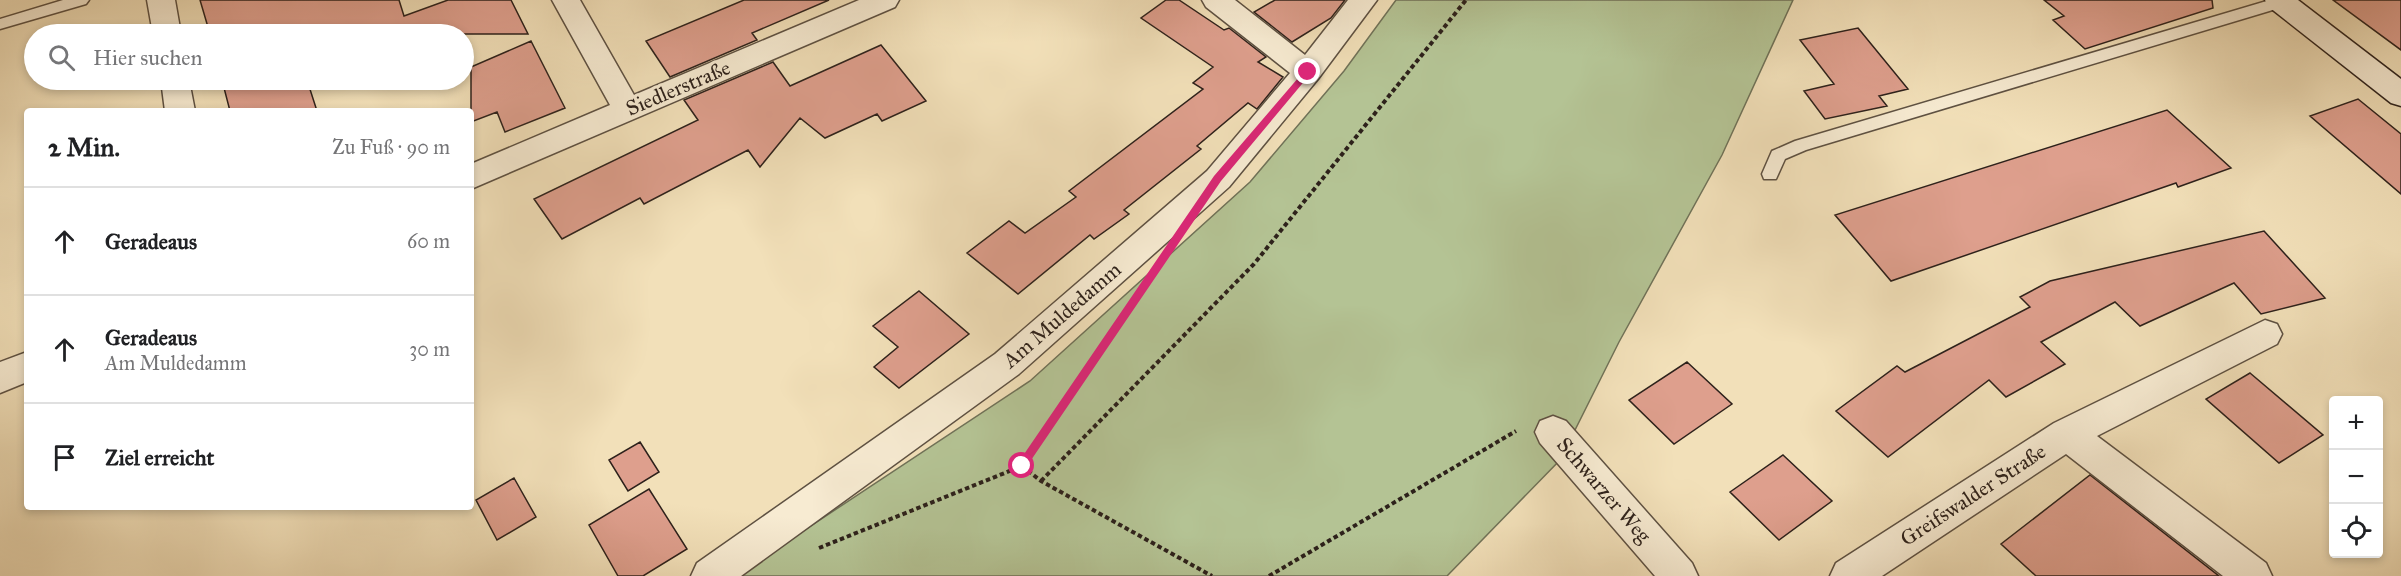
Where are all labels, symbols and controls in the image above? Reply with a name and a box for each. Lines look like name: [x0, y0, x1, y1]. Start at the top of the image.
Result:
search box: [24, 24, 474, 90]
icon: search: [45, 41, 78, 74]
text: Hier suchen: [93, 44, 202, 71]
street label: Siedlerstraße: [622, 54, 734, 122]
route end: [1294, 58, 1320, 84]
text: 2 Min.: [48, 131, 120, 163]
text: Zu Fuß · 90 m: [332, 135, 450, 159]
icon: ahead: [48, 225, 81, 258]
text: Geradeaus: [105, 228, 197, 255]
text: 60 m: [407, 229, 450, 253]
street label: Am Muldedamm: [997, 256, 1127, 374]
text: Geradeaus: [105, 324, 197, 351]
icon: ahead: [48, 333, 81, 366]
text: 30 m: [409, 337, 450, 361]
text: Am Muldedamm: [105, 351, 246, 375]
map controls: [2329, 396, 2383, 558]
button: +: [2329, 396, 2383, 450]
street label: Schwarzer Weg: [1551, 432, 1657, 548]
street label: Greifswalder Straße: [1895, 438, 2051, 552]
icon: arrive: [48, 441, 81, 474]
text: Ziel erreicht: [105, 444, 214, 471]
button: −: [2329, 450, 2383, 504]
route start: [1008, 452, 1034, 478]
button: locate: [2329, 504, 2383, 558]

